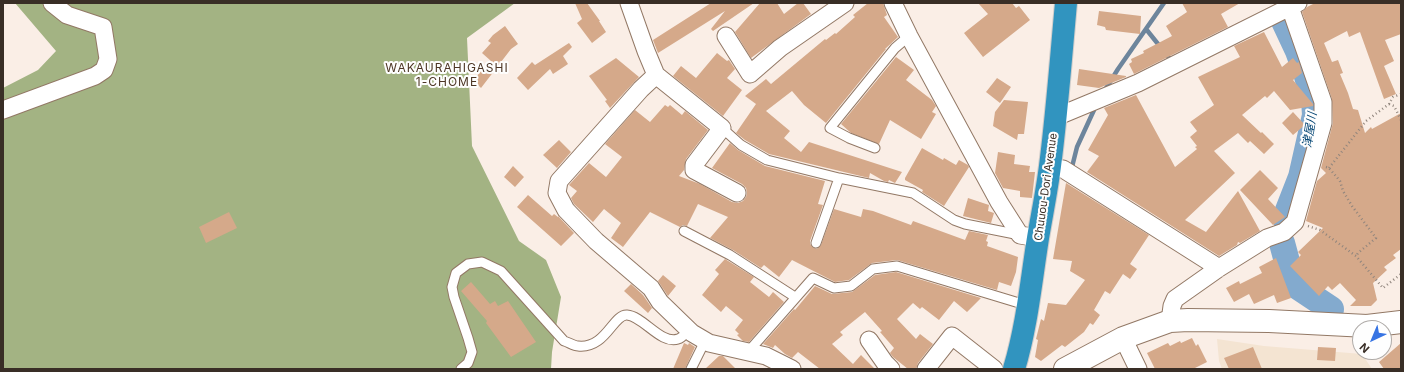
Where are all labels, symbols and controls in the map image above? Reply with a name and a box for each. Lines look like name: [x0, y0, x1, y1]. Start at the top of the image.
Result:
district label: WAKAURAHIGASHI 1-CHOME: [385, 61, 509, 89]
water label: 津屋川: [1300, 111, 1320, 149]
street label: Chuuou-Dori Avenue: [1032, 132, 1060, 242]
north arrow: [1352, 320, 1392, 360]
text: N: [1356, 340, 1372, 356]

